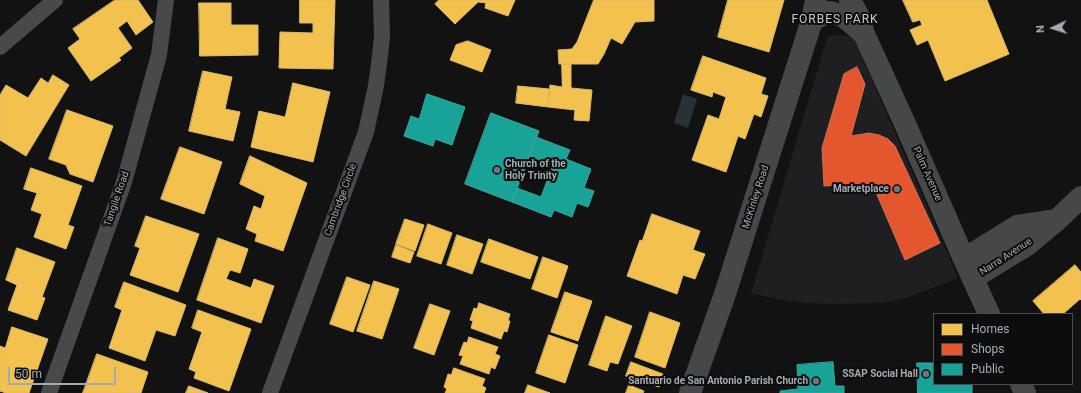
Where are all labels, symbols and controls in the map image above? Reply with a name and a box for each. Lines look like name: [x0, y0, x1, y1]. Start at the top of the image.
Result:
north arrow: [1033, 8, 1073, 48]
district label: FORBES PARK: [791, 13, 879, 27]
text: N: [1034, 25, 1047, 33]
street label: Palm Avenue: [910, 145, 944, 203]
place label: Church of the Holy Trinity: [505, 158, 566, 182]
street label: Cambridge Circle: [322, 162, 360, 238]
street label: McKinley Road: [740, 164, 772, 230]
marker: Church of the Holy Trinity: [492, 165, 502, 175]
street label: Tangile Road: [102, 170, 132, 228]
place label: Marketplace: [833, 183, 889, 195]
marker: Marketplace: [892, 184, 902, 194]
street label: Narra Avenue: [978, 236, 1034, 278]
legend: [933, 313, 1073, 385]
text: Homes: [971, 322, 1009, 336]
text: Shops: [971, 342, 1005, 356]
scale bar: [10, 359, 118, 385]
text: Public: [971, 362, 1004, 376]
text: 50 m: [15, 367, 42, 381]
place label: SSAP Social Hall: [842, 368, 918, 380]
marker: SSAP Social Hall: [921, 369, 931, 379]
place label: Santuario de San Antonio Parish Church: [628, 375, 808, 387]
marker: Santuario de San Antonio Parish Church: [811, 376, 821, 386]

